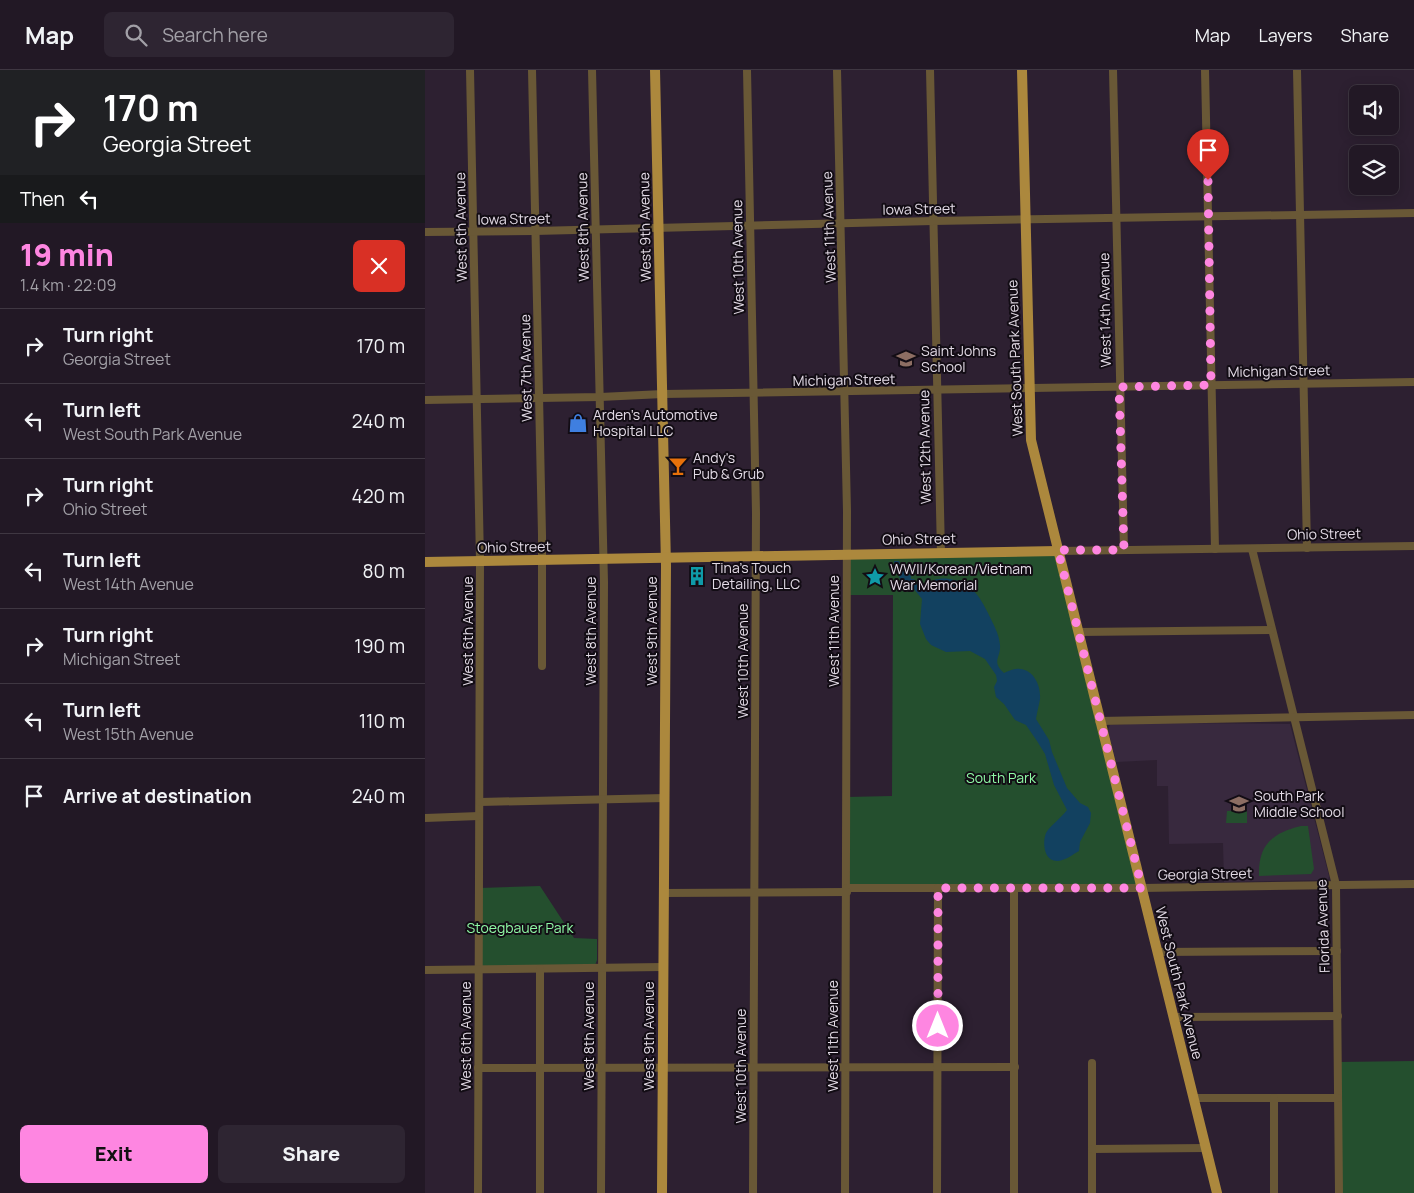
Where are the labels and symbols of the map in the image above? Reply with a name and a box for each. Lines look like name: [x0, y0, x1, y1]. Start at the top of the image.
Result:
pin: [1187, 129, 1229, 180]
street label: West 11th Avenue: [817, 171, 840, 283]
street label: West 6th Avenue: [450, 172, 471, 282]
street label: West 8th Avenue: [572, 172, 593, 282]
street label: West 9th Avenue: [634, 172, 655, 282]
street label: Iowa Street: [882, 198, 956, 219]
street label: West 10th Avenue: [727, 199, 748, 315]
street label: Iowa Street: [477, 208, 551, 229]
street label: West 14th Avenue: [1094, 253, 1115, 367]
street label: West South Park Avenue: [1002, 279, 1027, 437]
street label: West 7th Avenue: [515, 314, 536, 422]
place label: Saint Johns School: [921, 341, 996, 376]
school or university icon: Saint Johns School: [895, 348, 917, 370]
street label: Michigan Street: [1227, 360, 1331, 381]
street label: Michigan Street: [792, 369, 896, 390]
street label: West 12th Avenue: [914, 390, 935, 504]
place label: Arden's Automotive Hospital LLC: [593, 405, 718, 440]
shop icon: Arden's Automotive Hospital LLC: [567, 412, 589, 434]
place label: Andy's Pub & Grub: [693, 448, 764, 483]
bar icon: Andy's Pub & Grub: [667, 455, 689, 477]
street label: Ohio Street: [1287, 523, 1361, 544]
street label: Ohio Street: [882, 528, 956, 549]
street label: Ohio Street: [477, 536, 551, 557]
place label: Tina's Touch Detailing, LLC: [712, 558, 800, 593]
place label: WWII/Korean/Vietnam War Memorial: [890, 559, 1032, 594]
building icon: Tina's Touch Detailing, LLC: [686, 565, 708, 587]
place icon: WWII/Korean/Vietnam War Memorial: [864, 566, 886, 588]
street label: West 11th Avenue: [824, 575, 843, 687]
street label: West 6th Avenue: [458, 576, 477, 686]
street label: West 9th Avenue: [642, 576, 661, 686]
street label: West 8th Avenue: [581, 577, 600, 685]
street label: West 10th Avenue: [733, 604, 752, 718]
park label: South Park: [966, 768, 1037, 787]
place label: South Park Middle School: [1254, 786, 1344, 821]
school or university icon: South Park Middle School: [1228, 793, 1250, 815]
street label: Georgia Street: [1158, 863, 1253, 884]
street label: Florida Avenue: [1311, 879, 1334, 973]
street label: West South Park Avenue: [1151, 905, 1208, 1061]
park label: Stoegbauer Park: [466, 918, 575, 937]
street label: West 11th Avenue: [823, 980, 842, 1092]
street label: West 6th Avenue: [456, 981, 475, 1091]
street label: West 9th Avenue: [639, 981, 658, 1091]
street label: West 8th Avenue: [579, 982, 598, 1090]
position arrow: [911, 999, 963, 1051]
street label: West 10th Avenue: [731, 1009, 750, 1123]

